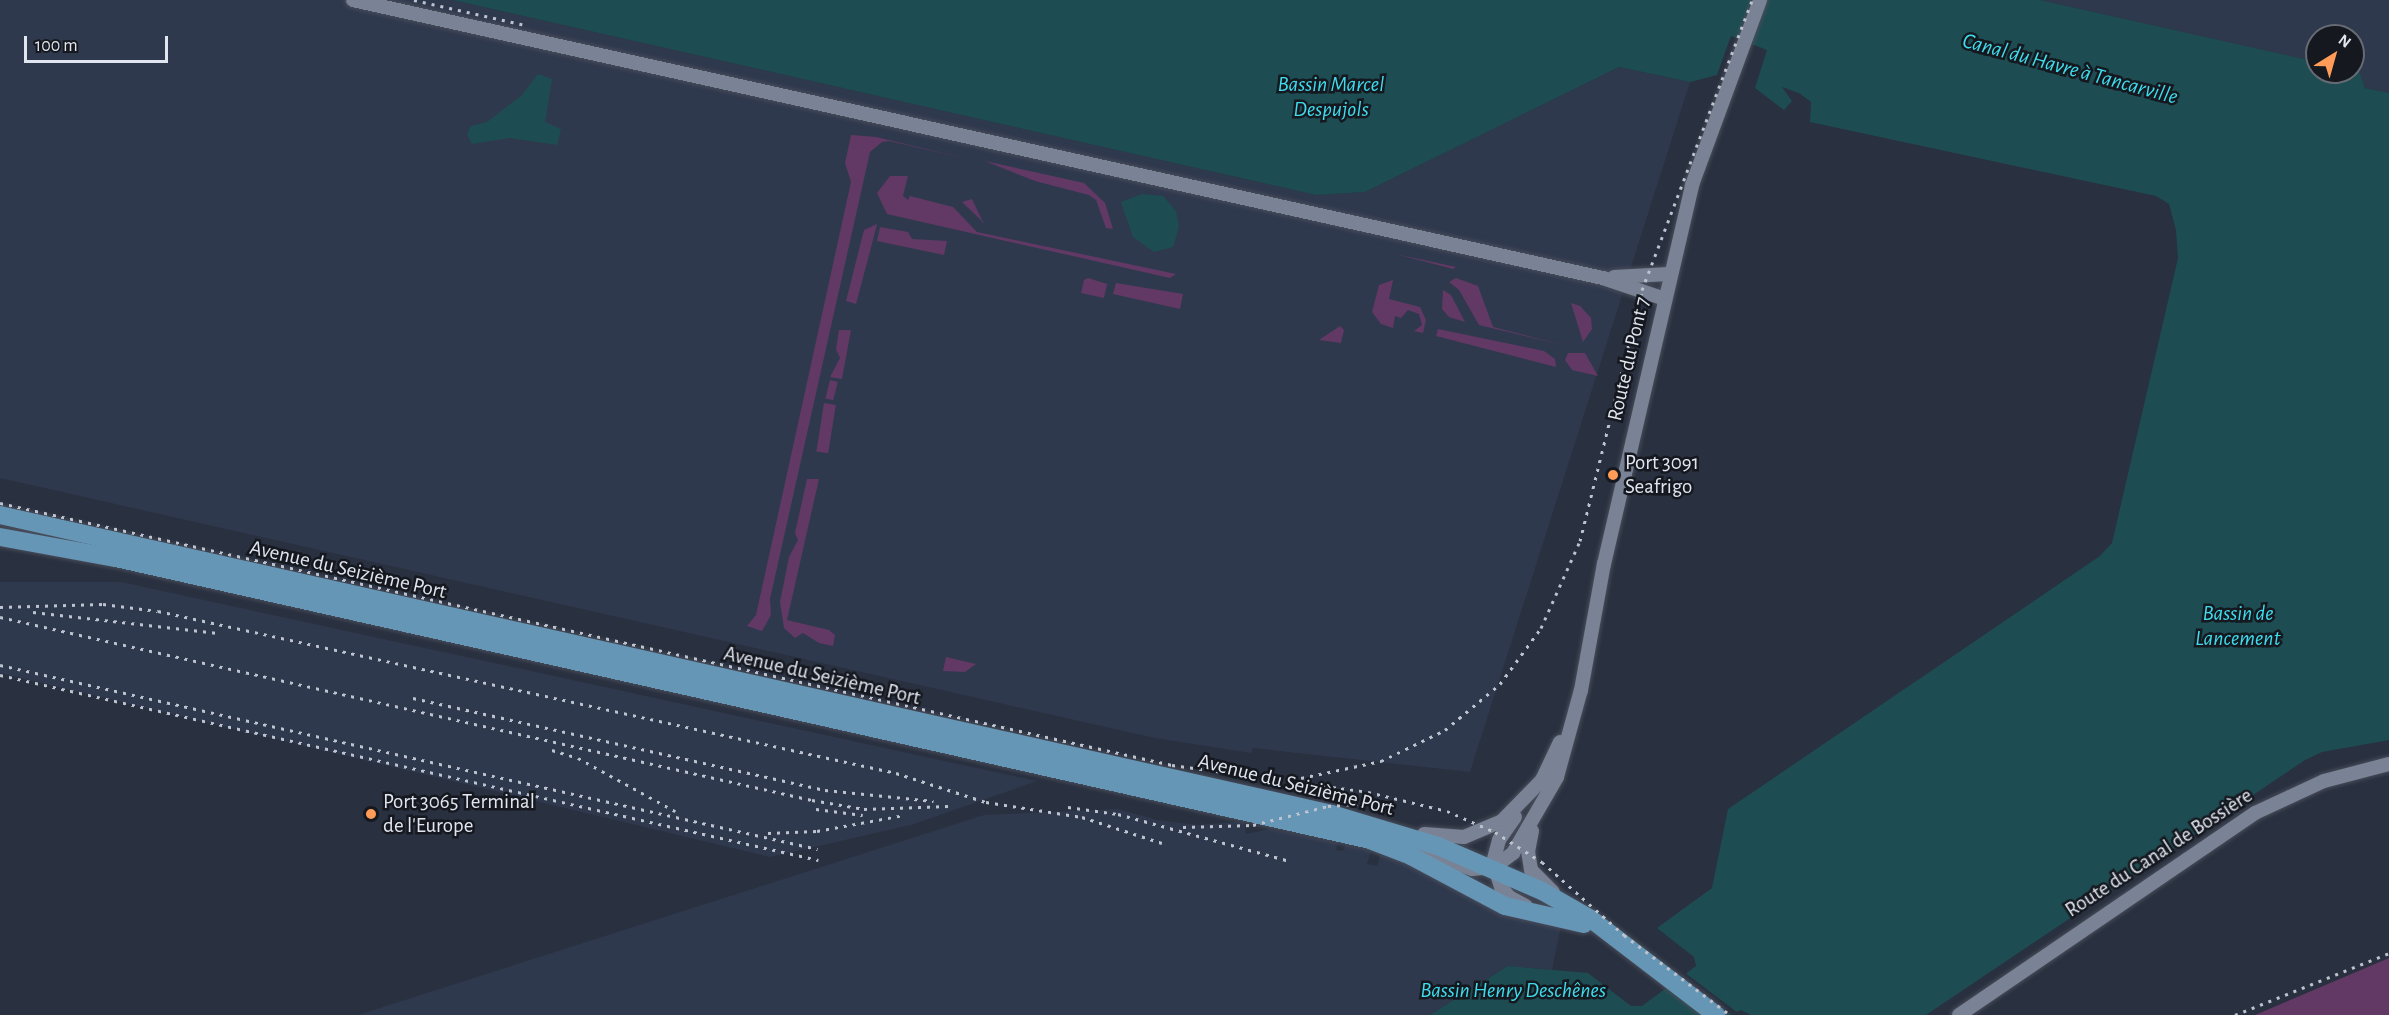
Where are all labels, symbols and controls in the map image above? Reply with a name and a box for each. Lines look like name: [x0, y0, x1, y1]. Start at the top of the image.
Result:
scale bar: [27, 24, 171, 62]
north arrow: [2305, 24, 2365, 84]
water label: Canal du Havre à Tancarville: [1959, 28, 2181, 110]
text: N: [2335, 31, 2354, 51]
text: 100 m: [35, 37, 78, 55]
water label: Bassin Marcel Despujols: [1278, 71, 1384, 122]
street label: Route du Pont 7: [1603, 295, 1655, 423]
place label: Port 3091 Seafrigo: [1625, 450, 1699, 500]
marker: Port 3091 Seafrigo: [1606, 468, 1620, 482]
street label: Avenue du Seizième Port: [247, 535, 449, 605]
water label: Bassin de Lancement: [2195, 600, 2281, 652]
street label: Avenue du Seizième Port: [721, 641, 923, 711]
street label: Avenue du Seizième Port: [1195, 748, 1397, 822]
street label: Route du Canal de Bossière: [2061, 783, 2257, 923]
place label: Port 3065 Terminal de l'Europe: [383, 789, 535, 839]
marker: Port 3065 Terminal de l'Europe: [364, 807, 378, 821]
water label: Bassin Henry Deschênes: [1420, 978, 1606, 1004]

